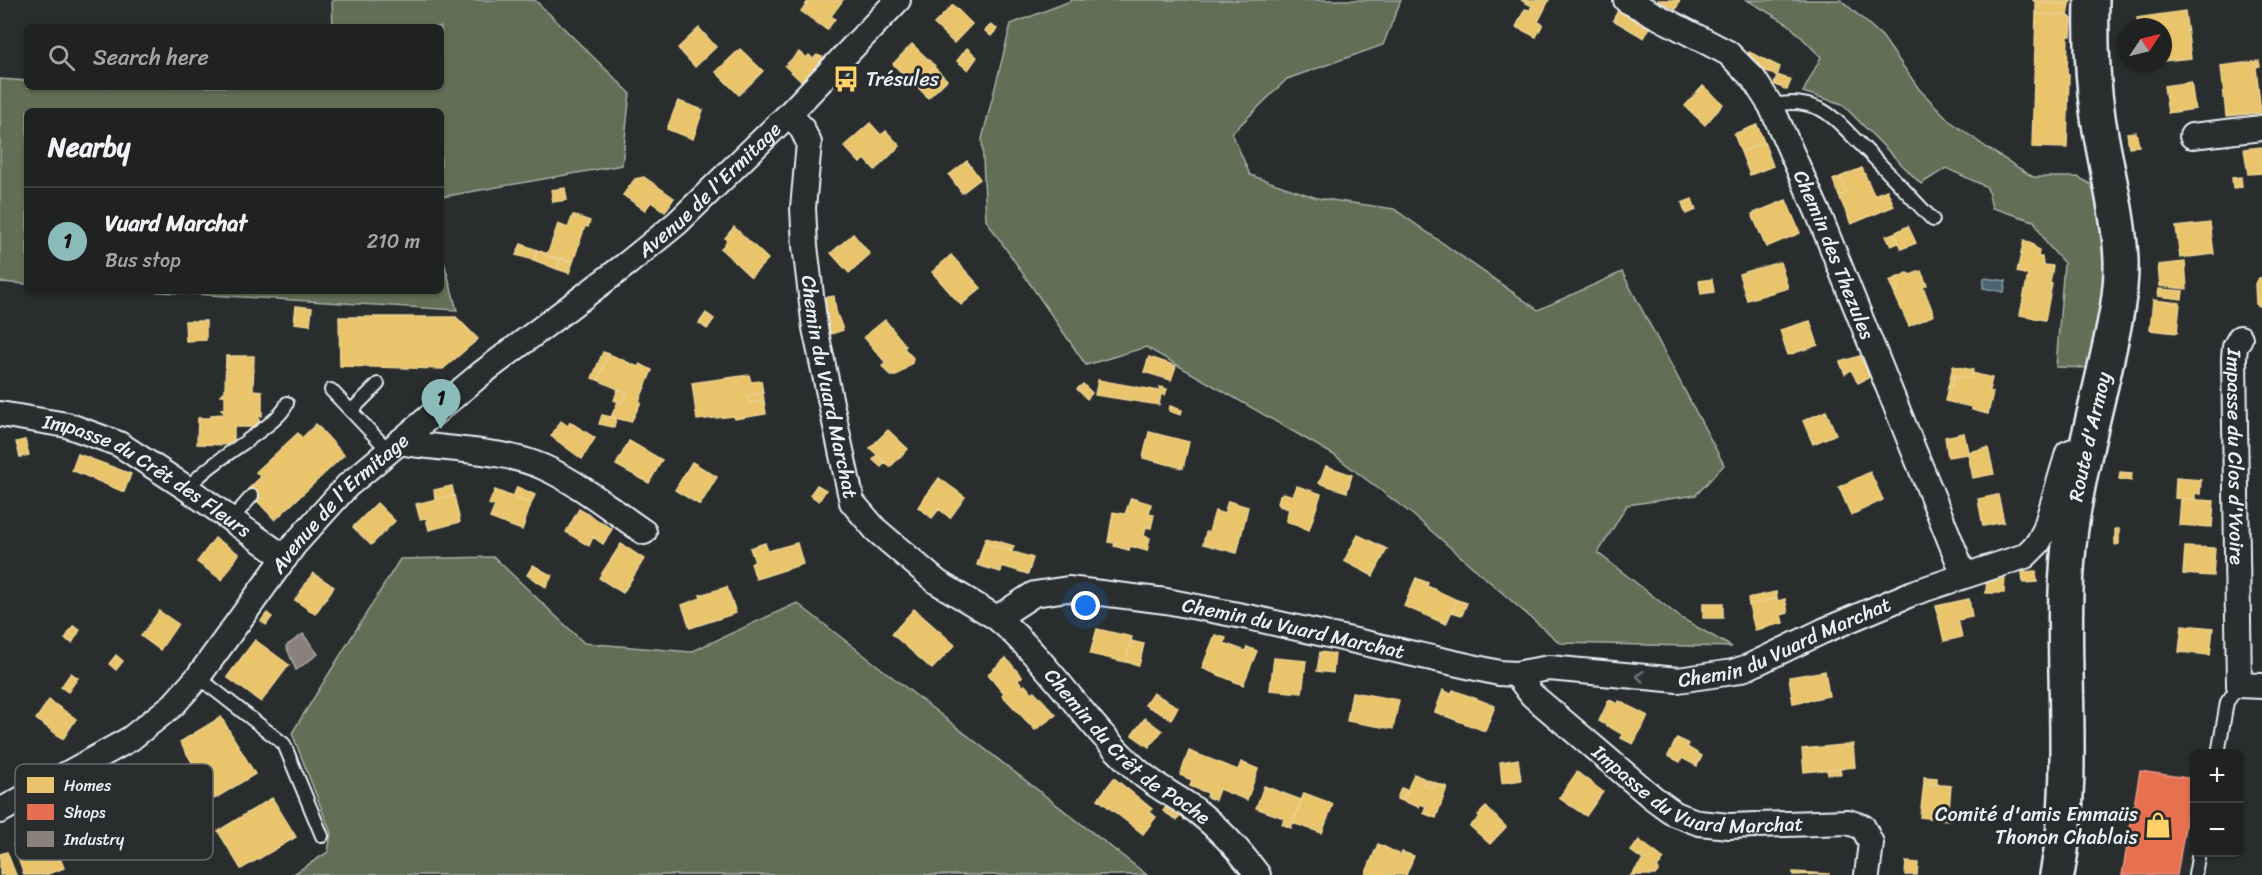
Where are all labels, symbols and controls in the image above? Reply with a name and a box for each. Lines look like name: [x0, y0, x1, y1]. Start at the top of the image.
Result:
north arrow: [2118, 18, 2172, 72]
search box: [24, 24, 444, 90]
text: Search here: [93, 38, 209, 77]
icon: search: [45, 41, 78, 74]
place label: Trésules: [866, 62, 940, 97]
bus stop icon: Trésules: [831, 64, 861, 94]
street label: Avenue de l'Ermitage: [629, 113, 790, 267]
text: Nearby: [48, 124, 130, 170]
street label: Chemin des Thezules: [1783, 164, 1885, 345]
text: Vuard Marchat: [105, 204, 247, 243]
text: 1: [63, 224, 72, 259]
text: 210 m: [367, 224, 420, 259]
text: Bus stop: [105, 243, 181, 278]
street label: Chemin du Vuard Marchat: [791, 273, 868, 502]
street label: Impasse du Clos d'Yvoire: [2216, 346, 2254, 565]
street label: Route d'Armoy: [2058, 368, 2122, 504]
pin: 1: [422, 380, 460, 429]
street label: Impasse du Crêt des Fleurs: [39, 404, 259, 547]
street label: Avenue de l'Ermitage: [261, 424, 417, 582]
street label: Chemin du Vuard Marchat: [1676, 587, 1897, 698]
street label: Chemin du Vuard Marchat: [1179, 588, 1408, 670]
your location: [1071, 591, 1100, 620]
street label: Chemin du Crêt de Poche: [1035, 660, 1219, 834]
one-way arrow: [1635, 671, 1644, 683]
street label: Impasse du Vuard Marchat: [1583, 735, 1804, 844]
map controls: [2190, 749, 2244, 857]
button: +: [2190, 749, 2244, 803]
legend: [15, 764, 213, 860]
text: Homes: [64, 771, 112, 800]
place label: Comité d'amis Emmaüs Thonon Chablais: [1935, 797, 2139, 855]
text: Shops: [64, 798, 106, 827]
button: −: [2190, 803, 2244, 857]
shop icon: Comité d'amis Emmaüs Thonon Chablais: [2143, 810, 2173, 840]
text: Industry: [63, 825, 125, 854]

